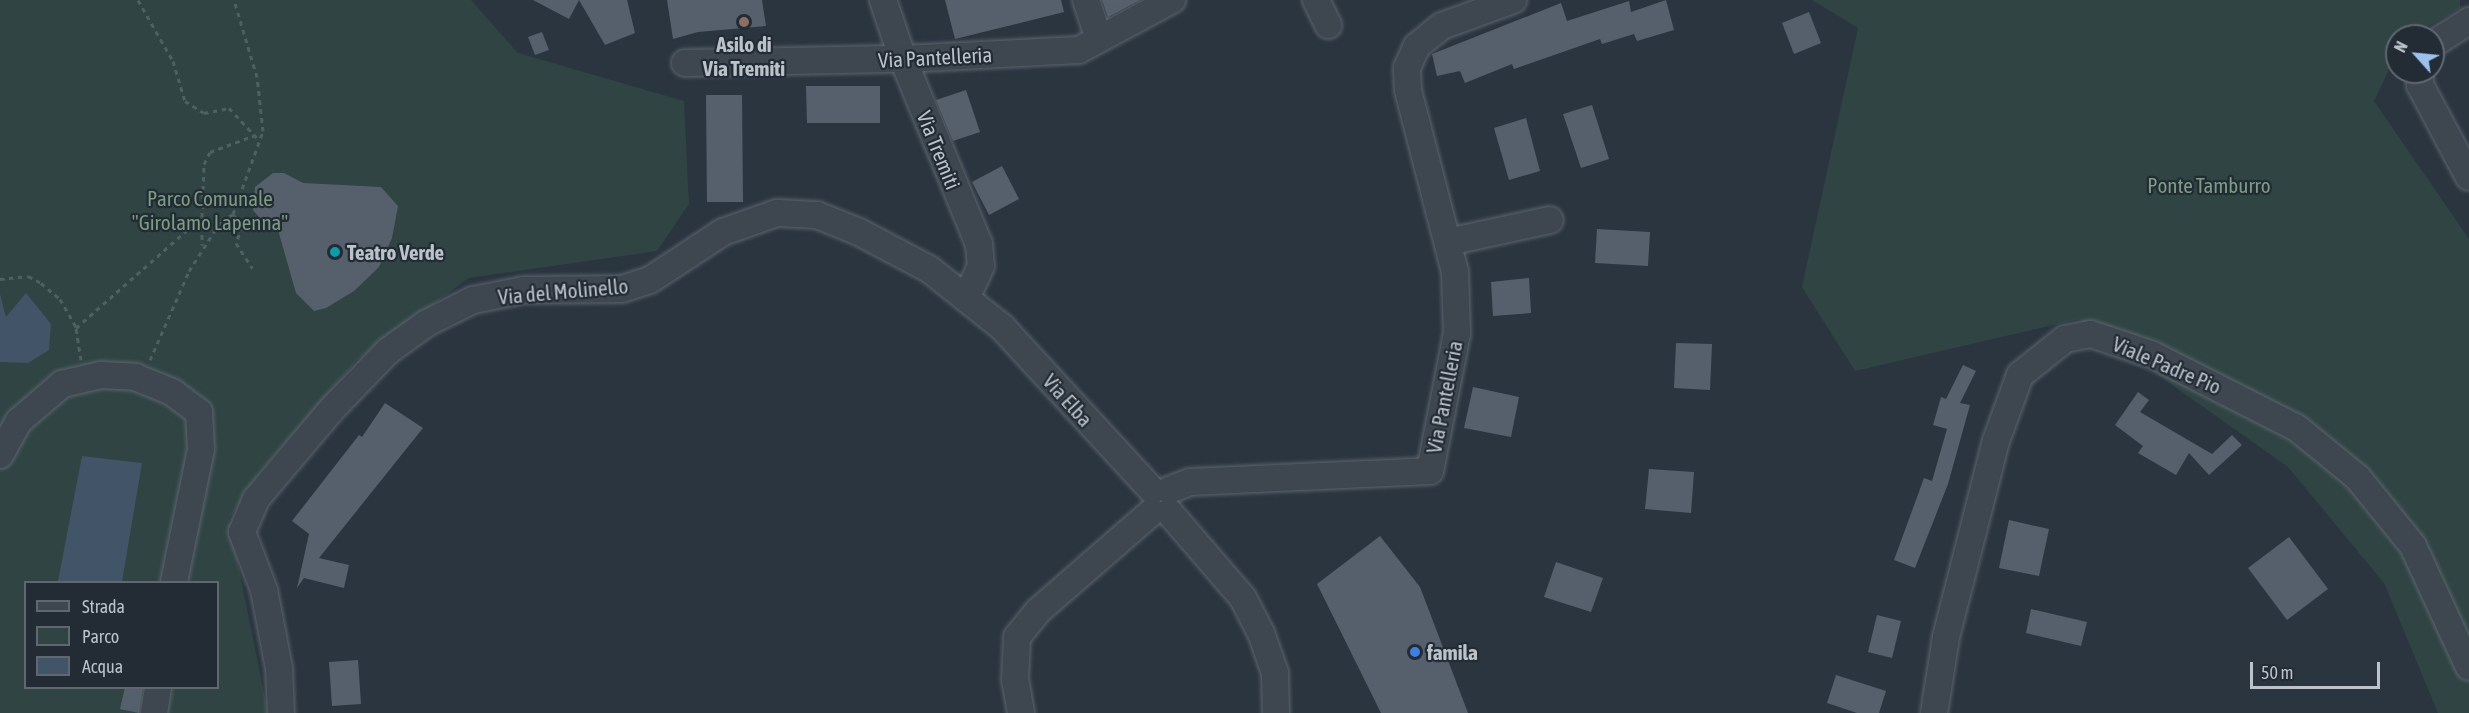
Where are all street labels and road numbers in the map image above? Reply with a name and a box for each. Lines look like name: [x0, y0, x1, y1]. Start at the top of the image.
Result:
street label: Via Pantelleria: [877, 41, 993, 73]
street label: Via Tremiti: [912, 107, 966, 193]
street label: Via del Molinello: [497, 273, 629, 309]
street label: Viale Padre Pio: [2109, 331, 2225, 399]
street label: Via Pantelleria: [1421, 339, 1467, 455]
street label: Via Elba: [1038, 369, 1098, 431]

